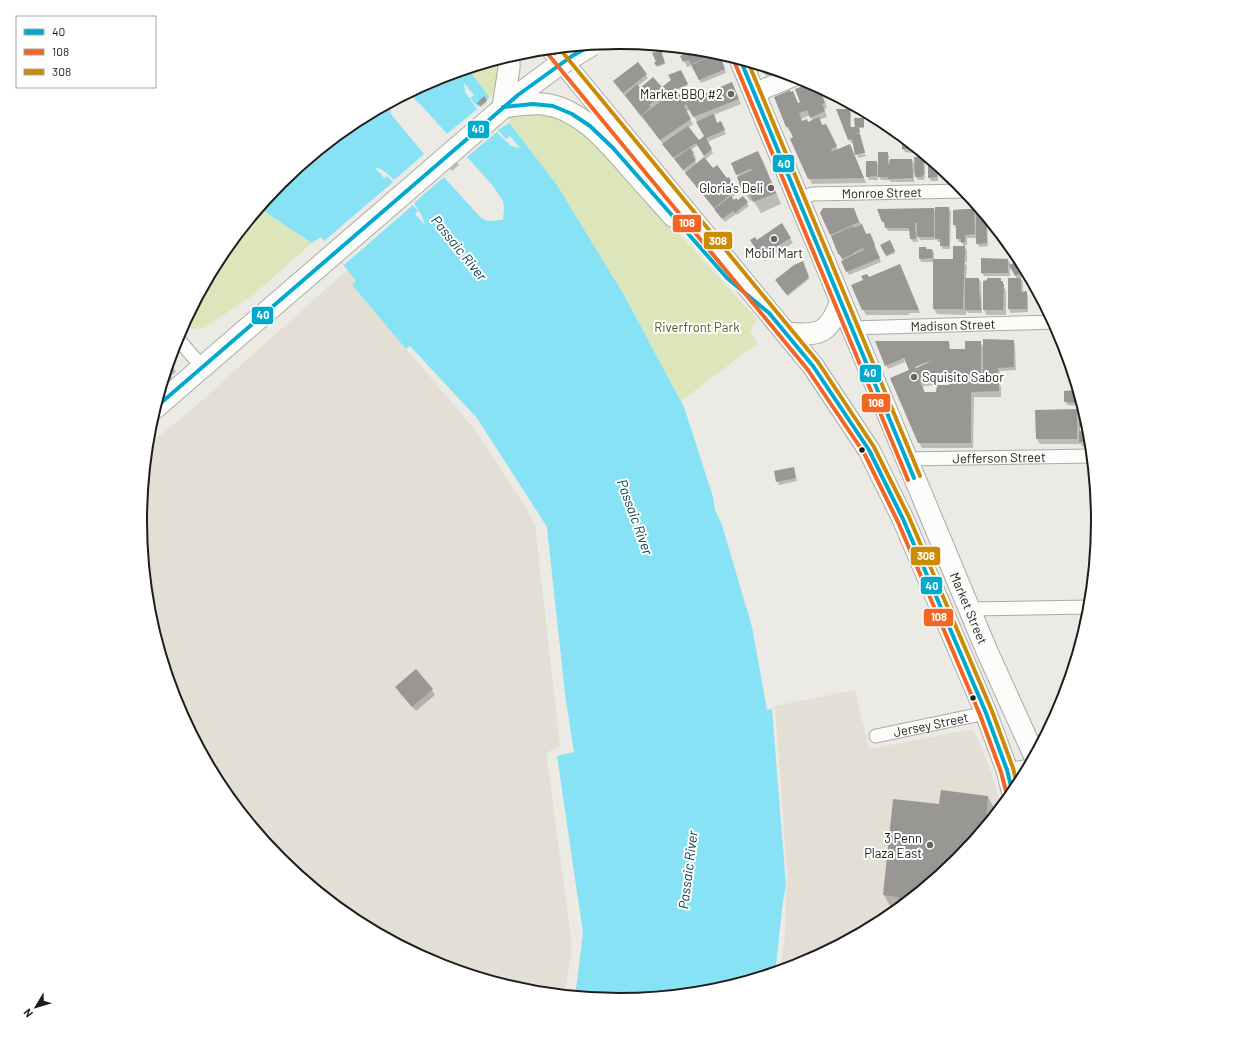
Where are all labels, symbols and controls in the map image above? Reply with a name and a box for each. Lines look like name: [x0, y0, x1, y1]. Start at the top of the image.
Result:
legend: [16, 16, 156, 88]
text: 40: [52, 24, 65, 38]
text: 108: [52, 44, 69, 58]
text: 308: [52, 64, 71, 78]
place label: Market BBQ #2: [640, 86, 723, 102]
marker: Market BBQ #2: [726, 89, 736, 99]
line badge: 40: [467, 120, 490, 139]
text: 40: [472, 122, 484, 135]
line badge: 40: [772, 154, 795, 173]
text: 40: [778, 157, 790, 170]
place label: Gloria's Deli: [699, 180, 763, 196]
marker: Gloria's Deli: [766, 183, 776, 193]
street label: Monroe Street: [841, 184, 922, 201]
water label: Passaic River: [428, 212, 492, 285]
line badge: 108: [672, 214, 702, 233]
text: 108: [679, 216, 695, 229]
line badge: 308: [703, 231, 733, 250]
text: 308: [709, 234, 727, 247]
marker: Mobil Mart: [769, 234, 779, 244]
place label: Mobil Mart: [745, 245, 803, 261]
line badge: 40: [251, 306, 274, 325]
text: 40: [257, 308, 269, 321]
street label: Madison Street: [910, 316, 996, 334]
park label: Riverfront Park: [654, 319, 740, 335]
line badge: 40: [859, 364, 882, 383]
text: 40: [864, 366, 876, 379]
place label: Squisito Sabor: [922, 369, 1004, 385]
marker: Squisito Sabor: [909, 372, 919, 382]
line badge: 108: [861, 393, 891, 413]
text: 108: [868, 396, 884, 409]
unlabelled marker: [857, 445, 867, 455]
street label: Jefferson Street: [952, 449, 1046, 466]
water label: Passaic River: [614, 477, 657, 558]
line badge: 308: [910, 546, 941, 566]
text: 308: [917, 549, 935, 562]
street label: Market Street: [947, 570, 991, 647]
line badge: 40: [920, 576, 943, 595]
text: 40: [926, 579, 938, 592]
line badge: 108: [923, 608, 954, 627]
text: 108: [931, 610, 947, 623]
unlabelled marker: [968, 693, 978, 703]
street label: Jersey Street: [892, 709, 970, 740]
water label: Passaic River: [674, 829, 701, 910]
place label: 3 Penn Plaza East: [864, 830, 922, 861]
marker: 3 Penn Plaza East: [925, 840, 935, 850]
north arrow: [16, 987, 56, 1027]
text: N: [20, 1007, 35, 1020]

